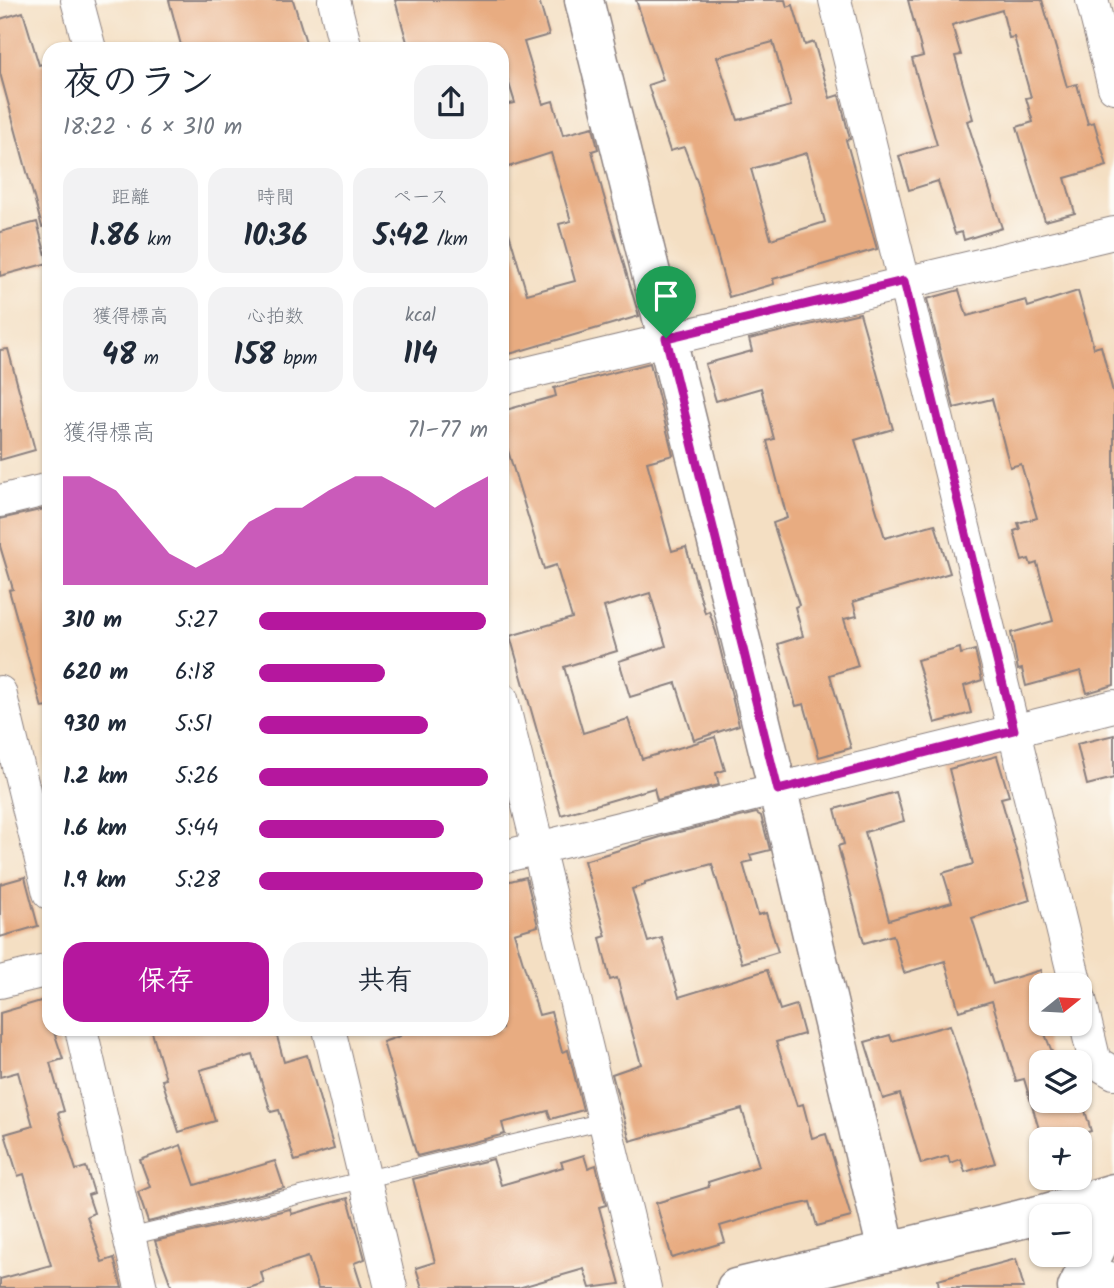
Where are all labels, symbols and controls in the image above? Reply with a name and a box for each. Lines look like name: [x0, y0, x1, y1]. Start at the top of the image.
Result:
text: 夜のラン: [63, 54, 215, 114]
button: share: [414, 65, 488, 139]
text: 18:22 · 6 × 310 m: [63, 110, 242, 146]
text: 距離: [111, 183, 150, 213]
text: 時間: [256, 183, 295, 213]
text: ペース: [393, 183, 448, 213]
text: 1.86: [90, 213, 140, 261]
text: 10:36: [243, 213, 308, 261]
text: 5:42: [373, 213, 430, 261]
text: km: [140, 225, 171, 255]
text: /km: [430, 225, 468, 255]
pin: [636, 266, 696, 338]
icon: arrive: [647, 277, 685, 315]
text: kcal: [405, 301, 436, 331]
text: 獲得標高: [92, 302, 169, 332]
text: 心拍数: [247, 302, 304, 332]
text: 114: [403, 331, 438, 379]
text: 48: [102, 332, 136, 380]
text: 158: [234, 332, 276, 380]
text: m: [136, 344, 159, 374]
text: bpm: [276, 344, 317, 374]
text: 71–77 m: [407, 413, 488, 449]
text: 獲得標高: [63, 416, 155, 452]
text: 310 m: [63, 603, 122, 639]
text: 5:27: [175, 603, 217, 639]
text: 620 m: [63, 655, 128, 691]
text: 6:18: [175, 655, 215, 691]
text: 930 m: [63, 707, 127, 743]
text: 5:51: [175, 707, 213, 743]
text: 1.2 km: [63, 759, 128, 795]
text: 5:26: [175, 759, 219, 795]
text: 1.6 km: [63, 811, 127, 847]
text: 5:44: [175, 811, 218, 847]
text: 1.9 km: [63, 863, 126, 899]
text: 5:28: [175, 863, 220, 899]
button: 保存: [63, 942, 269, 1022]
button: 共有: [283, 942, 488, 1022]
north arrow: [1029, 973, 1092, 1036]
map controls: [1029, 973, 1092, 1267]
button: layers: [1029, 1050, 1092, 1113]
button: +: [1029, 1127, 1092, 1190]
button: −: [1029, 1204, 1092, 1267]

